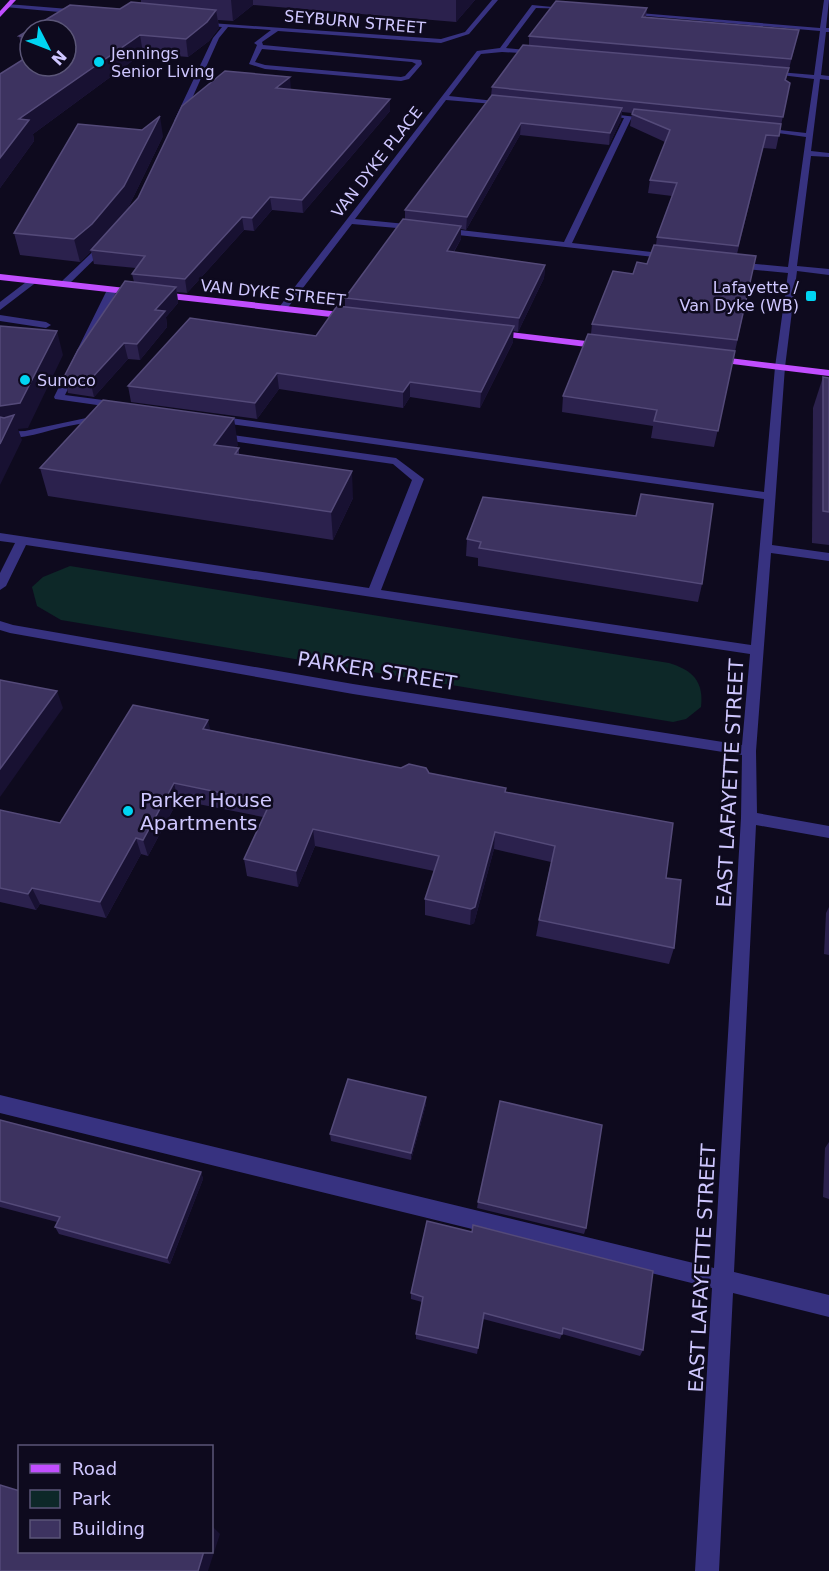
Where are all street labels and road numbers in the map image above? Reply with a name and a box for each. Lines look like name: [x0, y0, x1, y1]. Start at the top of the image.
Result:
street label: SEYBURN STREET: [283, 6, 427, 38]
street label: VAN DYKE PLACE: [328, 103, 426, 221]
street label: VAN DYKE STREET: [199, 276, 347, 310]
street label: PARKER STREET: [296, 647, 459, 696]
street label: EAST LAFAYETTE STREET: [712, 657, 749, 908]
street label: EAST LAFAYETTE STREET: [684, 1142, 721, 1393]

